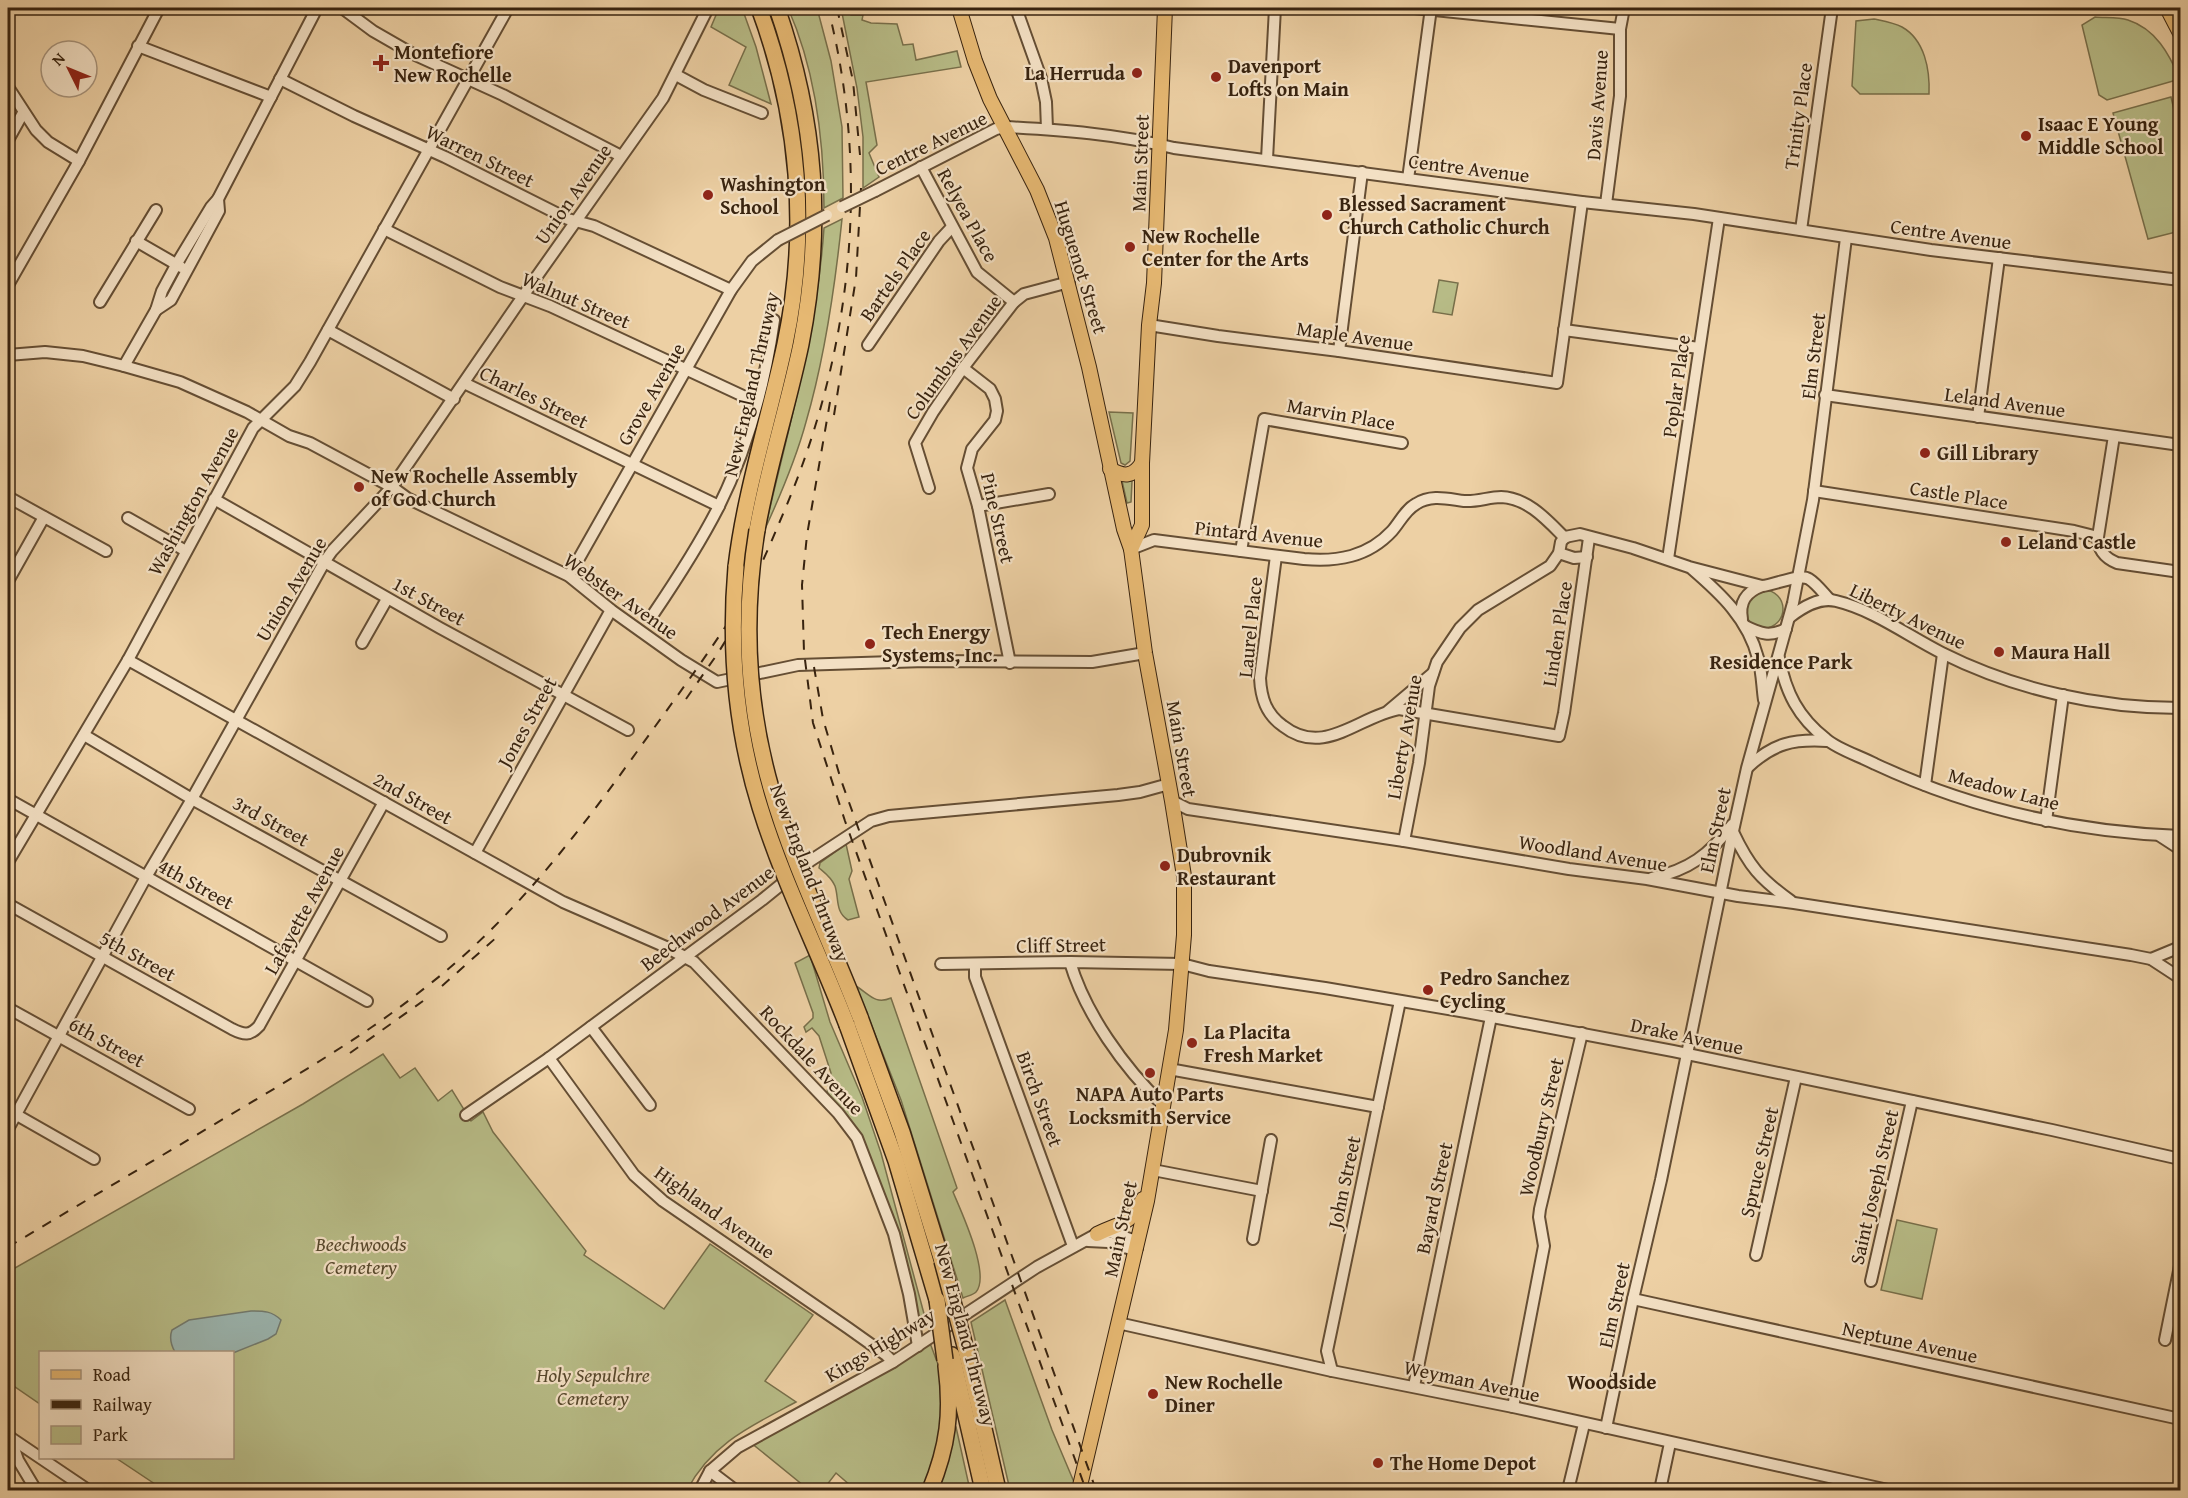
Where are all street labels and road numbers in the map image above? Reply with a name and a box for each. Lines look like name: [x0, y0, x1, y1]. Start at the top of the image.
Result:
street label: Davis Avenue: [1578, 49, 1615, 161]
street label: Trinity Place: [1776, 61, 1819, 171]
street label: Centre Avenue: [870, 103, 992, 182]
street label: Main Street: [1123, 114, 1156, 212]
street label: Warren Street: [421, 117, 539, 194]
street label: Union Avenue: [527, 137, 618, 250]
street label: Centre Avenue: [1407, 146, 1531, 189]
street label: Relyea Place: [931, 163, 1006, 267]
street label: Huguenot Street: [1047, 197, 1115, 337]
street label: Centre Avenue: [1889, 211, 2013, 256]
street label: Bartels Place: [852, 222, 937, 327]
street label: Walnut Street: [517, 264, 635, 335]
street label: Columbus Avenue: [897, 288, 1008, 425]
street label: New England Thruway: [715, 289, 786, 479]
street label: Elm Street: [1793, 311, 1832, 401]
street label: Maple Avenue: [1295, 313, 1415, 358]
street label: Poplar Place: [1654, 333, 1697, 439]
street label: Grove Avenue: [609, 337, 692, 450]
street label: Charles Street: [475, 358, 593, 435]
street label: Leland Avenue: [1943, 379, 2067, 424]
street label: Marvin Place: [1285, 390, 1397, 437]
street label: Washington Avenue: [140, 421, 245, 580]
street label: Pine Street: [974, 470, 1023, 566]
street label: Castle Place: [1908, 472, 2010, 517]
street label: Pintard Avenue: [1194, 512, 1325, 555]
street label: Union Avenue: [248, 531, 333, 646]
street label: Webster Avenue: [558, 545, 685, 646]
street label: 1st Street: [387, 569, 471, 633]
street label: Laurel Place: [1230, 575, 1269, 679]
street label: Liberty Avenue: [1845, 575, 1971, 656]
street label: Linden Place: [1534, 579, 1579, 689]
street label: Jones Street: [488, 671, 564, 775]
street label: Liberty Avenue: [1378, 672, 1429, 802]
street label: Main Street: [1160, 698, 1205, 800]
street label: Meadow Lane: [1945, 760, 2063, 817]
street label: 2nd Street: [368, 764, 458, 831]
street label: New England Thruway: [763, 780, 858, 966]
street label: Elm Street: [1691, 784, 1738, 875]
street label: 3rd Street: [228, 788, 315, 853]
street label: Woodland Avenue: [1517, 826, 1669, 879]
street label: Lafayette Avenue: [256, 840, 351, 979]
street label: 4th Street: [153, 851, 240, 916]
street label: Beechwood Avenue: [634, 858, 780, 978]
street label: 5th Street: [95, 923, 182, 988]
street label: Cliff Street: [1016, 929, 1106, 960]
street label: Rockdale Avenue: [754, 998, 871, 1121]
street label: 6th Street: [64, 1009, 151, 1074]
street label: Drake Avenue: [1628, 1009, 1746, 1062]
street label: Birch Street: [1010, 1047, 1071, 1151]
street label: Woodbury Street: [1510, 1055, 1571, 1199]
street label: Spruce Street: [1732, 1104, 1785, 1220]
street label: Saint Joseph Street: [1842, 1106, 1905, 1267]
street label: John Street: [1319, 1133, 1367, 1234]
street label: Bayard Street: [1408, 1139, 1460, 1256]
street label: Highland Avenue: [649, 1158, 782, 1265]
street label: Main Street: [1095, 1178, 1144, 1280]
street label: New England Thruway: [928, 1240, 1005, 1430]
street label: Elm Street: [1590, 1259, 1637, 1350]
street label: Kings Highway: [819, 1300, 941, 1389]
street label: Neptune Avenue: [1840, 1313, 1980, 1370]
street label: Weyman Avenue: [1401, 1352, 1543, 1409]

